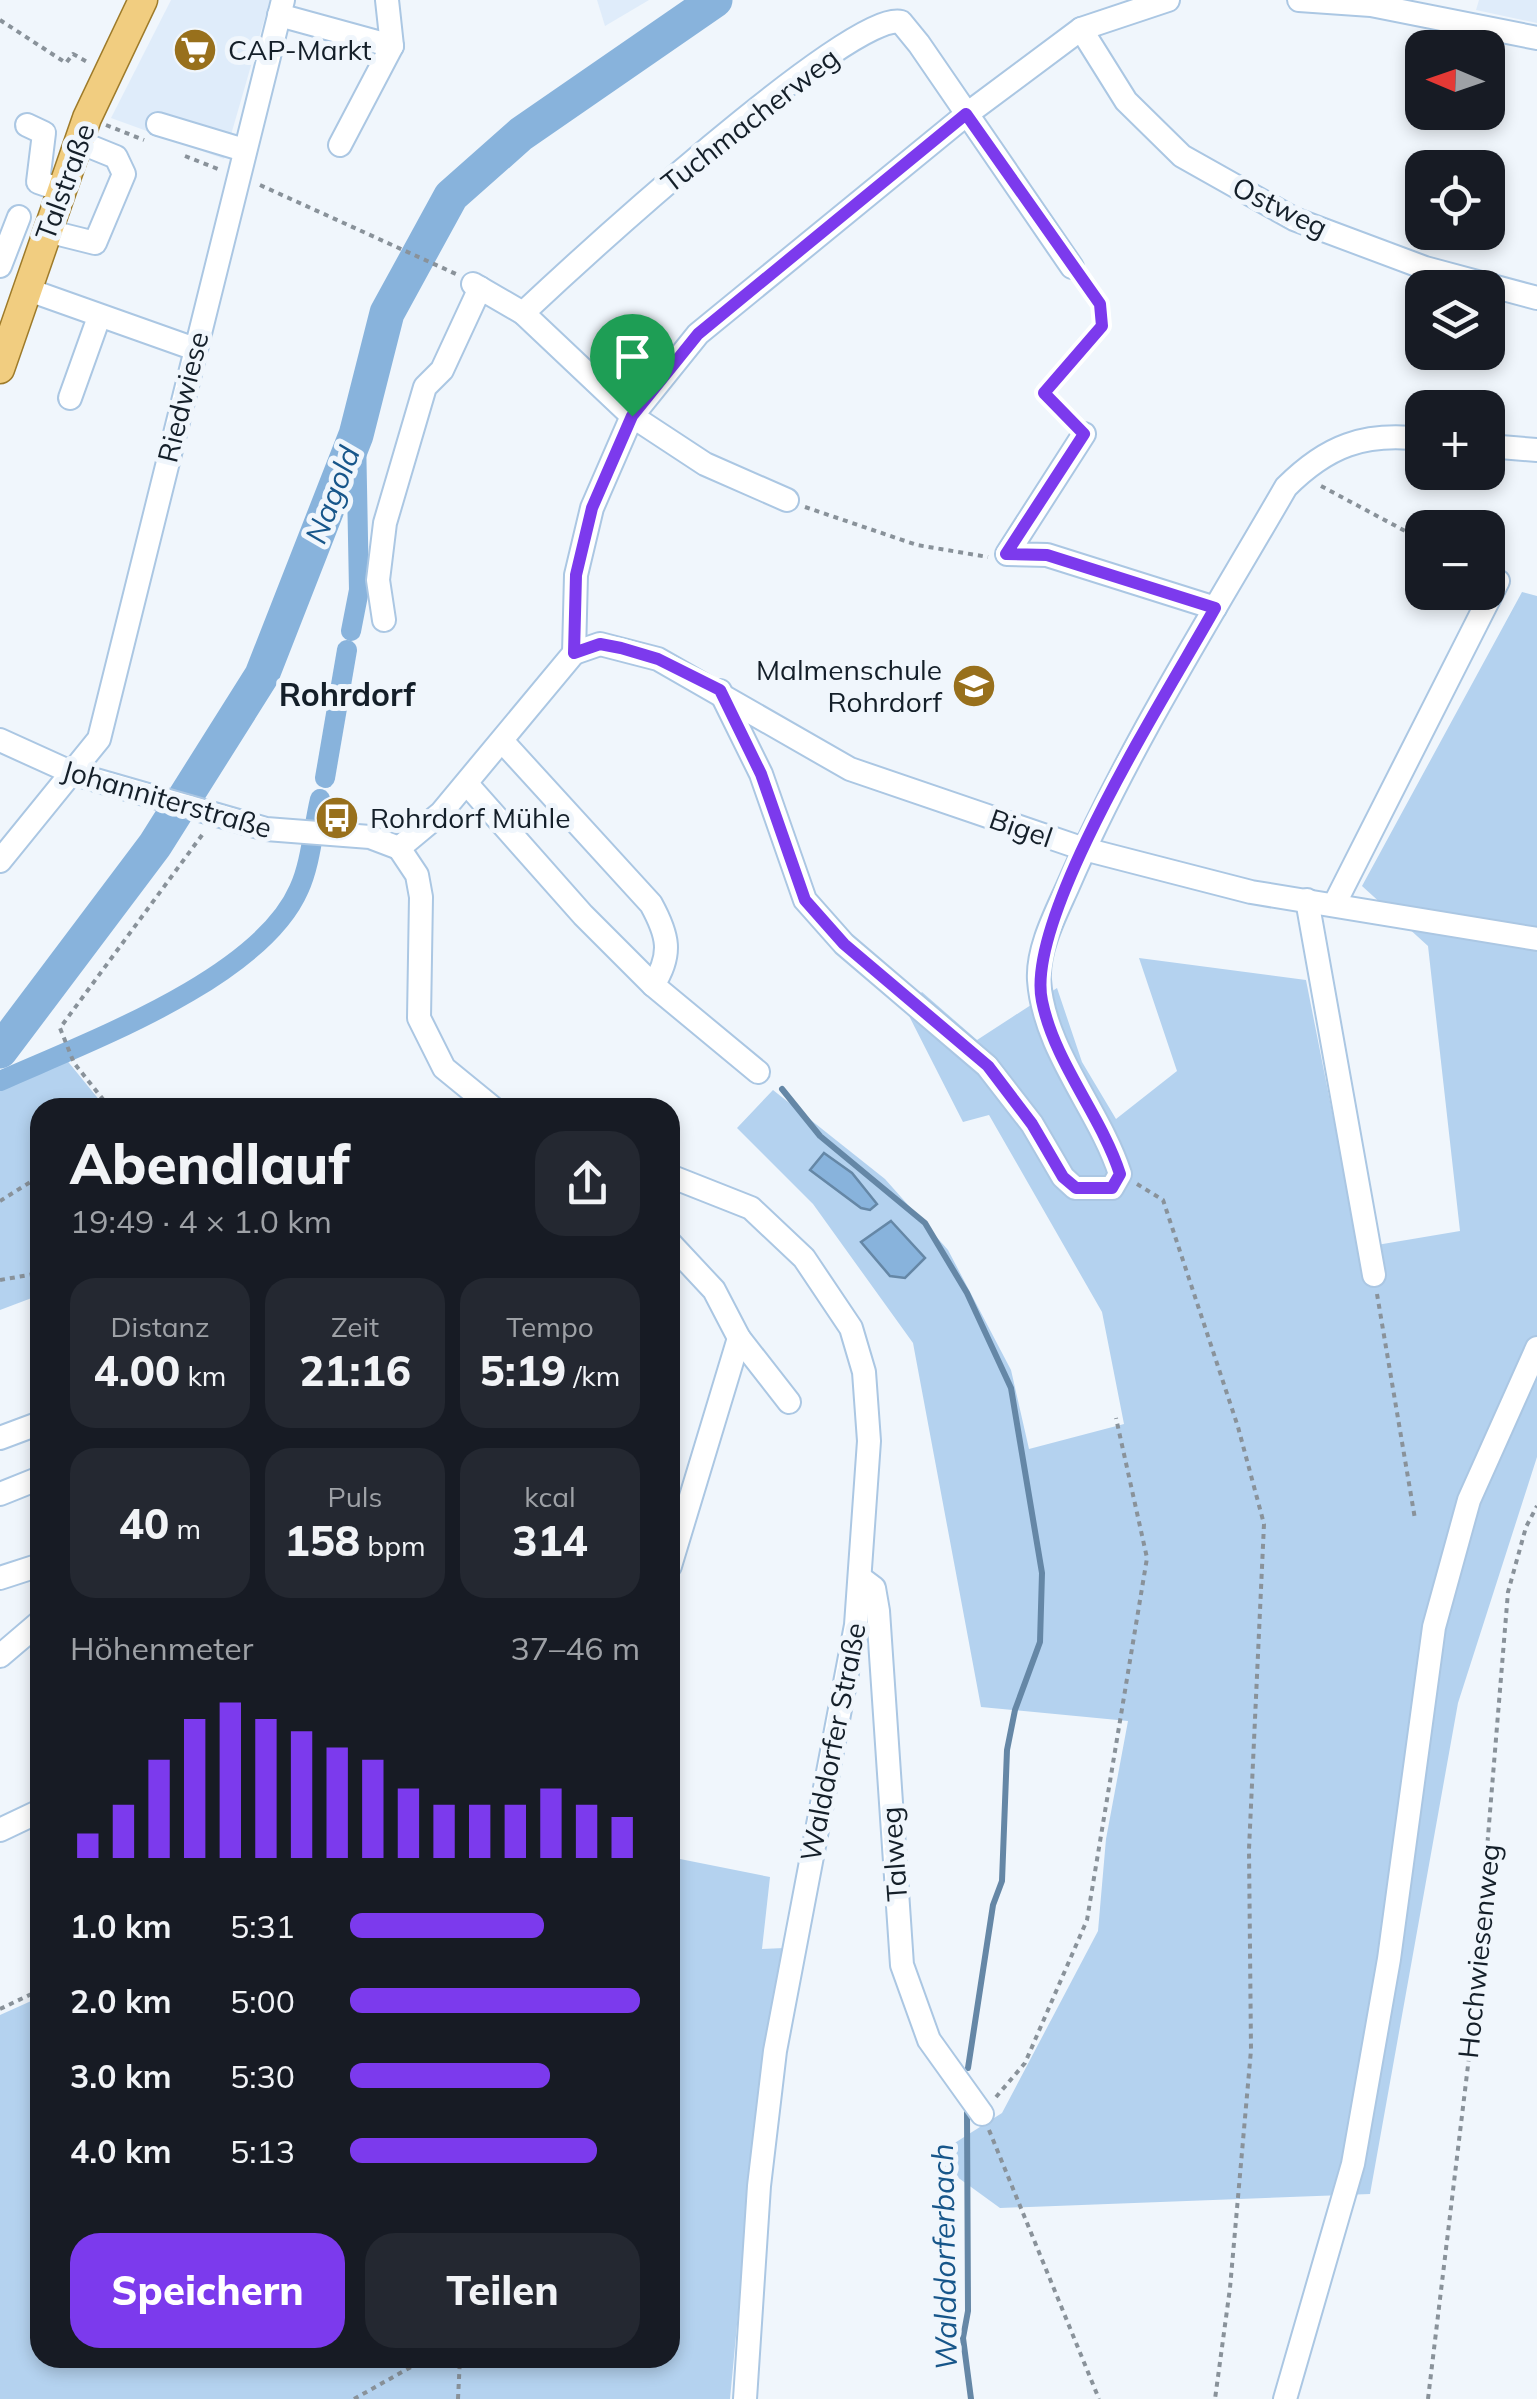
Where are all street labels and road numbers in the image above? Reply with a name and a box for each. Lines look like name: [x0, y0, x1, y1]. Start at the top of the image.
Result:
street label: Tuchmacherweg: [654, 39, 845, 200]
street label: Talstraße: [27, 119, 102, 245]
street label: Ostweg: [1227, 169, 1334, 245]
street label: Riedwiese: [149, 328, 216, 466]
street label: Johanniterstraße: [58, 752, 276, 845]
street label: Bigel: [985, 800, 1057, 855]
street label: Walddorfer Straße: [792, 1620, 873, 1864]
street label: Talweg: [873, 1806, 914, 1902]
street label: Hochwiesenweg: [1450, 1842, 1507, 2060]

